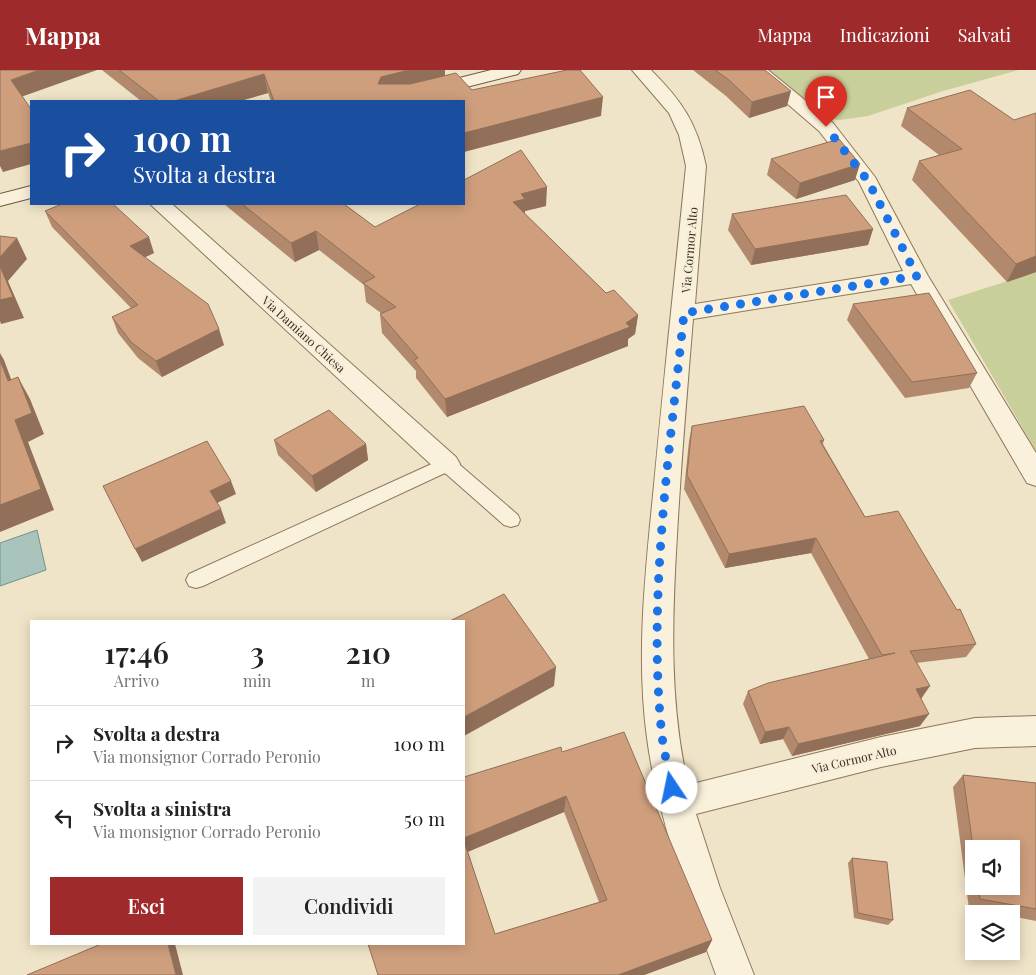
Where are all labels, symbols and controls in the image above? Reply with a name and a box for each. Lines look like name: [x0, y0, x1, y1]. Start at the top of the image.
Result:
text: Mappa: [25, 19, 101, 51]
text: Mappa: [757, 23, 812, 47]
text: Indicazioni: [840, 23, 930, 47]
text: Salvati: [958, 23, 1011, 47]
pin: [805, 76, 847, 127]
icon: arrive: [812, 83, 840, 111]
text: 100 m: [133, 114, 231, 161]
icon: right: [50, 120, 115, 185]
text: Svolta a destra: [133, 159, 276, 189]
street label: Via Cormor Alto: [677, 206, 701, 295]
street label: Via Damiano Chiesa: [258, 291, 349, 376]
text: 17:46: [104, 632, 169, 672]
text: 3: [250, 632, 264, 672]
text: 210: [345, 632, 391, 672]
text: Arrivo: [114, 670, 159, 691]
text: min: [243, 670, 271, 691]
text: m: [361, 670, 375, 691]
text: Svolta a destra: [93, 720, 220, 746]
icon: right: [50, 729, 78, 757]
text: 100 m: [394, 730, 445, 756]
street label: Via Cormor Alto: [809, 741, 898, 777]
text: Via monsignor Corrado Peronio: [93, 746, 321, 767]
position arrow: [645, 761, 697, 813]
text: Svolta a sinistra: [93, 795, 231, 821]
icon: left: [50, 804, 78, 832]
text: 50 m: [404, 805, 445, 831]
text: Via monsignor Corrado Peronio: [93, 821, 321, 842]
map controls: [965, 840, 1020, 960]
button: sound: [965, 840, 1020, 895]
button: Esci: [50, 877, 243, 935]
button: Condividi: [253, 877, 445, 935]
button: layers: [965, 905, 1020, 960]

